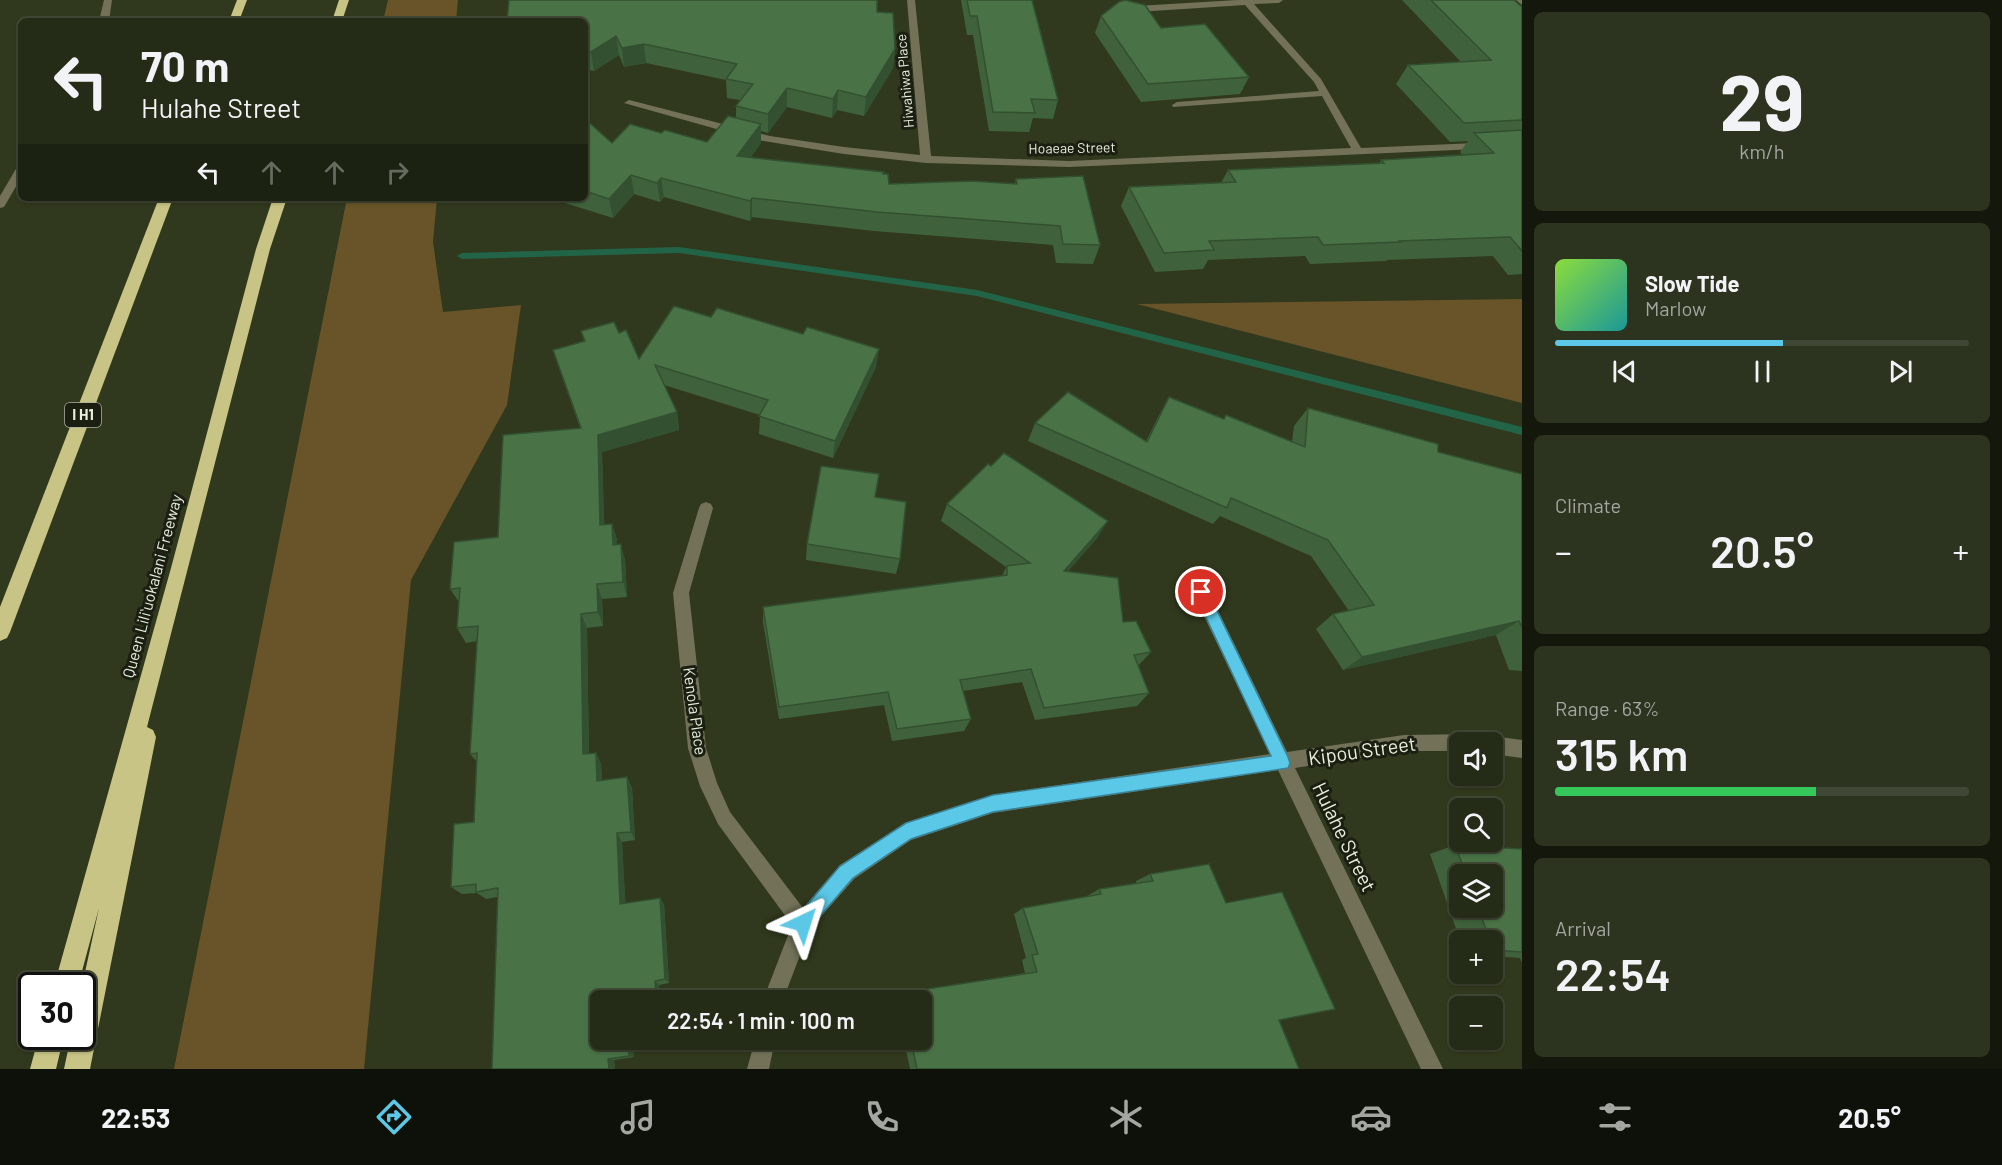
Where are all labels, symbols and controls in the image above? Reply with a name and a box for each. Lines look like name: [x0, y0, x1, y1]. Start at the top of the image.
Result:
street label: Hiwahiwa Place: [892, 33, 917, 129]
text: 70 m: [141, 40, 229, 90]
icon: left: [42, 42, 120, 120]
text: 29: [1719, 53, 1805, 147]
text: Hulahe Street: [141, 91, 301, 123]
street label: Hoaeae Street: [1028, 138, 1116, 157]
text: km/h: [1739, 139, 1785, 163]
icon: left: [192, 156, 225, 189]
icon: ahead: [255, 156, 288, 189]
icon: ahead: [318, 156, 351, 189]
icon: right: [381, 156, 414, 189]
text: Slow Tide: [1645, 270, 1740, 296]
text: Marlow: [1645, 296, 1706, 320]
icon: previous: [1608, 355, 1641, 388]
icon: pause: [1746, 355, 1779, 388]
icon: next: [1884, 355, 1917, 388]
road number: I H1: [65, 403, 101, 427]
street label: Queen Liliʻuokalani Freeway: [118, 491, 185, 680]
text: Climate: [1555, 493, 1621, 517]
text: 20.5°: [1710, 523, 1814, 577]
text: −: [1555, 531, 1572, 571]
text: +: [1952, 531, 1969, 571]
pin: [1175, 566, 1226, 617]
icon: arrive: [1184, 575, 1217, 608]
street label: Kenola Place: [680, 666, 711, 756]
text: Range · 63%: [1555, 696, 1659, 720]
text: 315 km: [1555, 726, 1688, 780]
street label: Kipou Street: [1306, 731, 1417, 769]
map controls: [1449, 732, 1503, 1050]
button: sound: [1449, 732, 1503, 786]
street label: Hulahe Street: [1308, 778, 1382, 895]
button: search: [1449, 798, 1503, 852]
button: layers: [1449, 864, 1503, 918]
position arrow: [771, 891, 835, 955]
text: Arrival: [1555, 916, 1611, 940]
button: +: [1449, 930, 1503, 984]
text: 22:54: [1555, 946, 1671, 1000]
speed limit sign: 30: [18, 972, 96, 1050]
button: −: [1449, 996, 1503, 1050]
text: 22:54 · 1 min · 100 m: [667, 1007, 855, 1033]
icon: directions: [373, 1096, 415, 1138]
icon: music: [617, 1096, 659, 1138]
icon: phone: [861, 1096, 903, 1138]
icon: climate: [1105, 1096, 1147, 1138]
icon: car: [1350, 1096, 1392, 1138]
icon: filters: [1594, 1096, 1636, 1138]
text: 22:53: [101, 1101, 170, 1133]
text: 20.5°: [1838, 1101, 1901, 1133]

